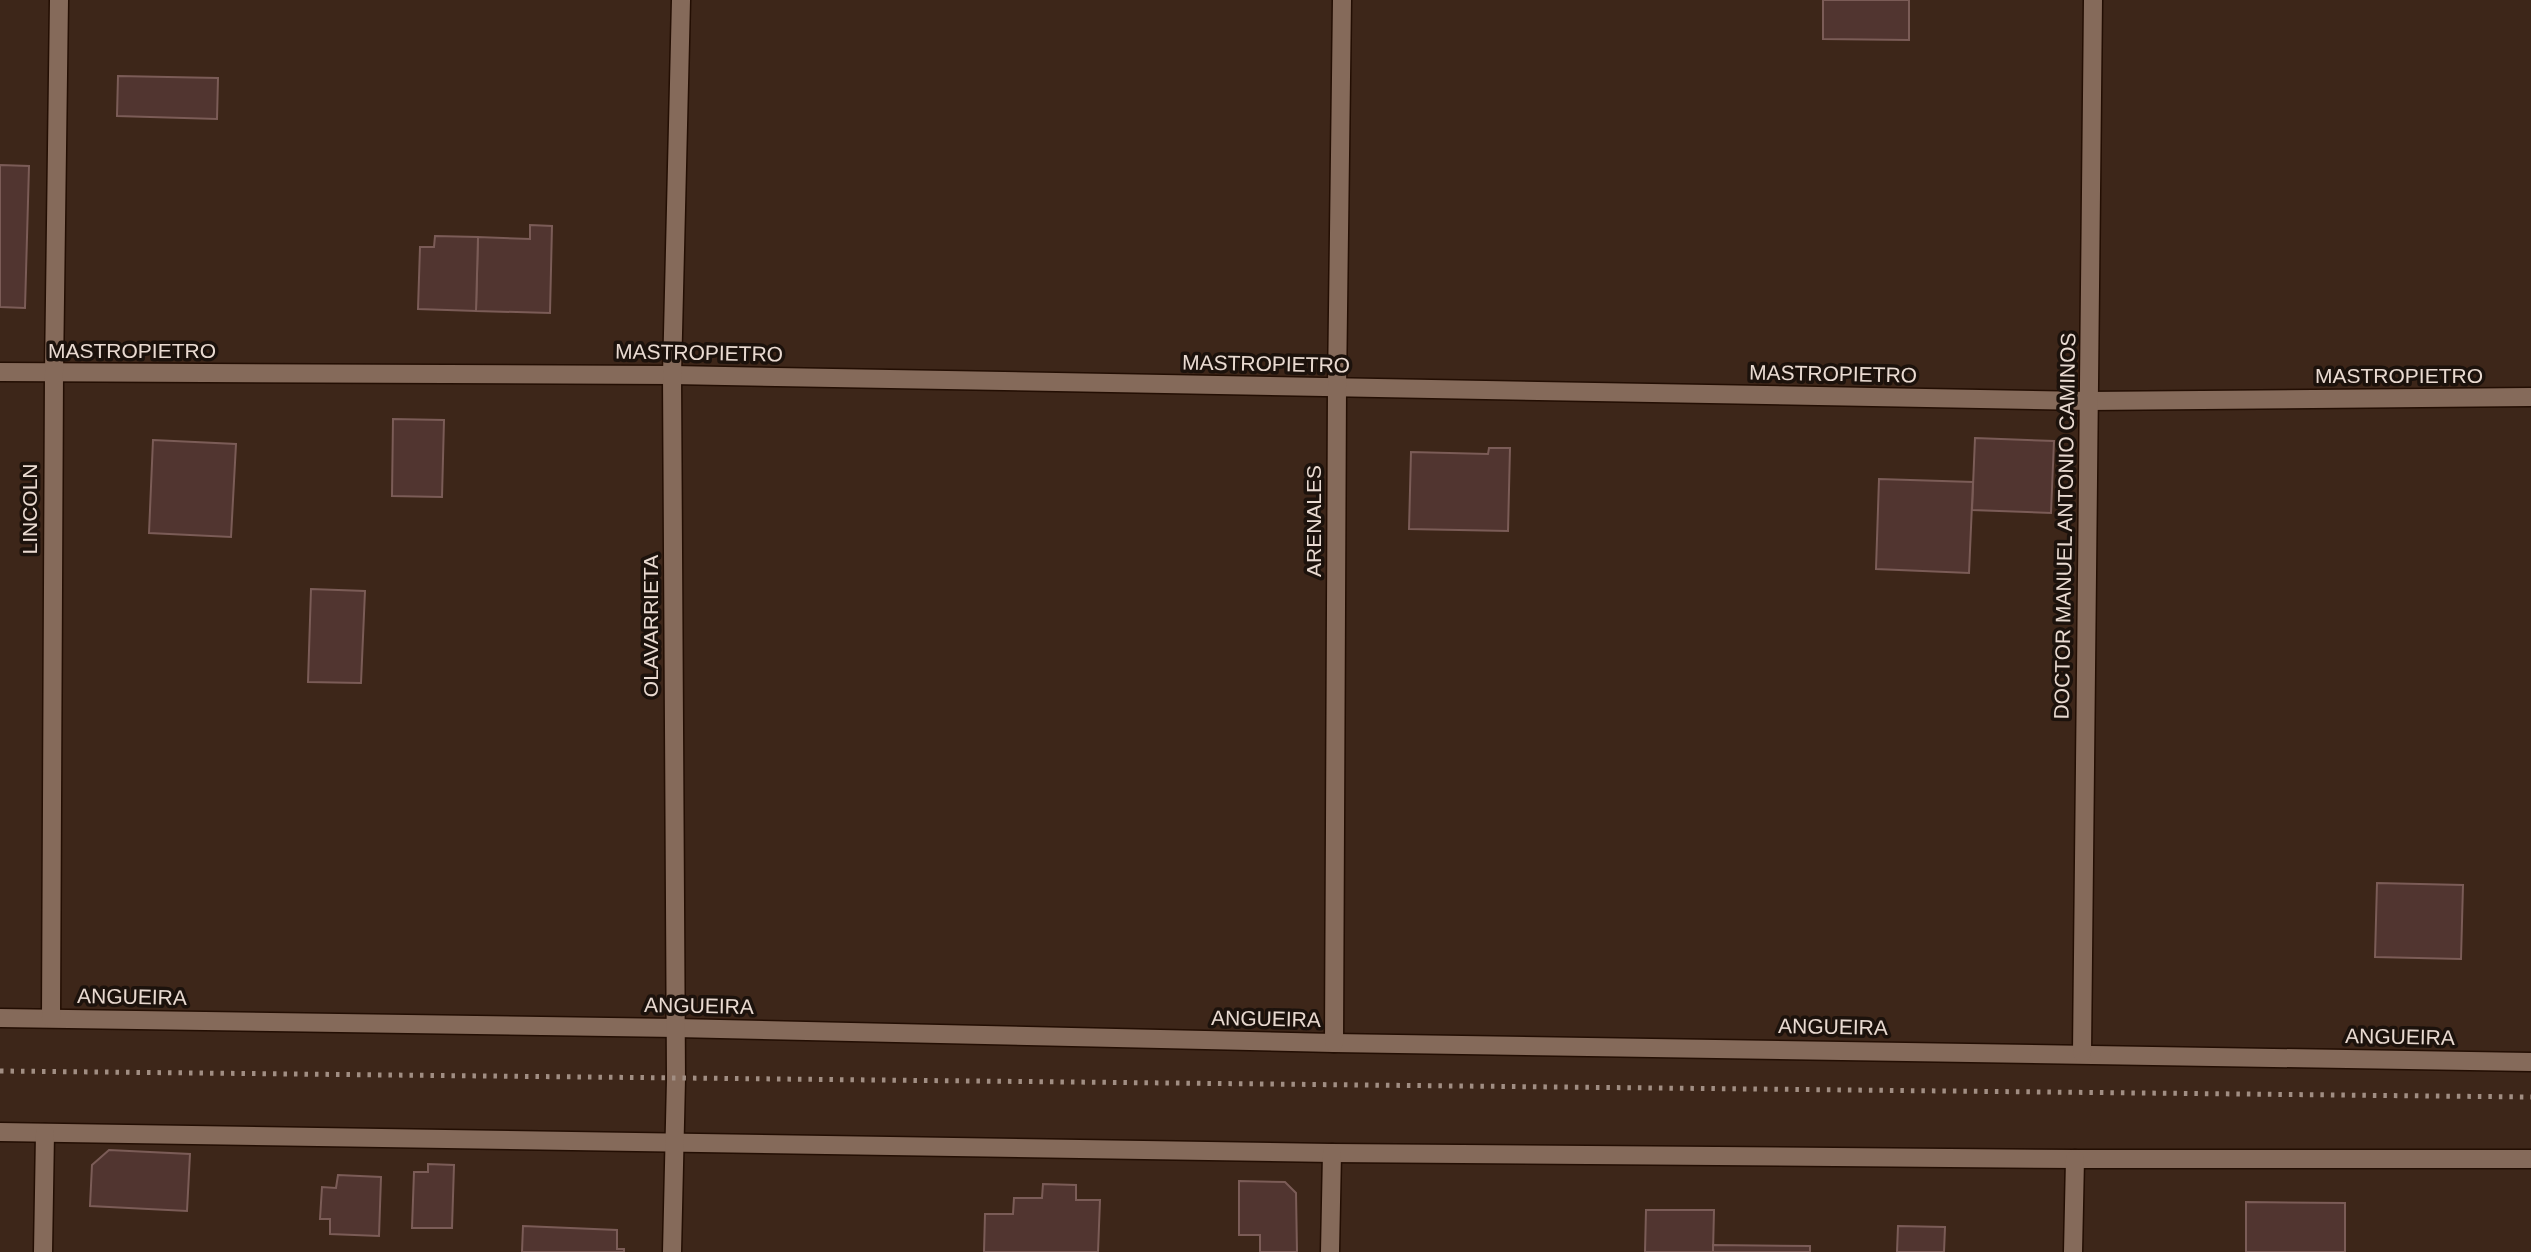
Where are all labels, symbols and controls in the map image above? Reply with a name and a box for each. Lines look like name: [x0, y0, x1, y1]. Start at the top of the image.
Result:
street label: DOCTOR MANUEL ANTONIO CAMINOS: [2050, 332, 2079, 720]
street label: MASTROPIETRO: [48, 339, 216, 362]
street label: MASTROPIETRO: [615, 340, 783, 365]
street label: MASTROPIETRO: [1182, 351, 1350, 376]
street label: MASTROPIETRO: [1749, 361, 1917, 386]
street label: MASTROPIETRO: [2315, 364, 2483, 387]
street label: LINCOLN: [18, 463, 41, 555]
street label: ARENALES: [1302, 465, 1325, 577]
street label: OLAVARRIETA: [639, 555, 662, 697]
street label: ANGUEIRA: [77, 984, 187, 1009]
street label: ANGUEIRA: [644, 993, 754, 1018]
street label: ANGUEIRA: [1211, 1006, 1321, 1031]
street label: ANGUEIRA: [1778, 1014, 1888, 1039]
street label: ANGUEIRA: [2345, 1024, 2455, 1049]

